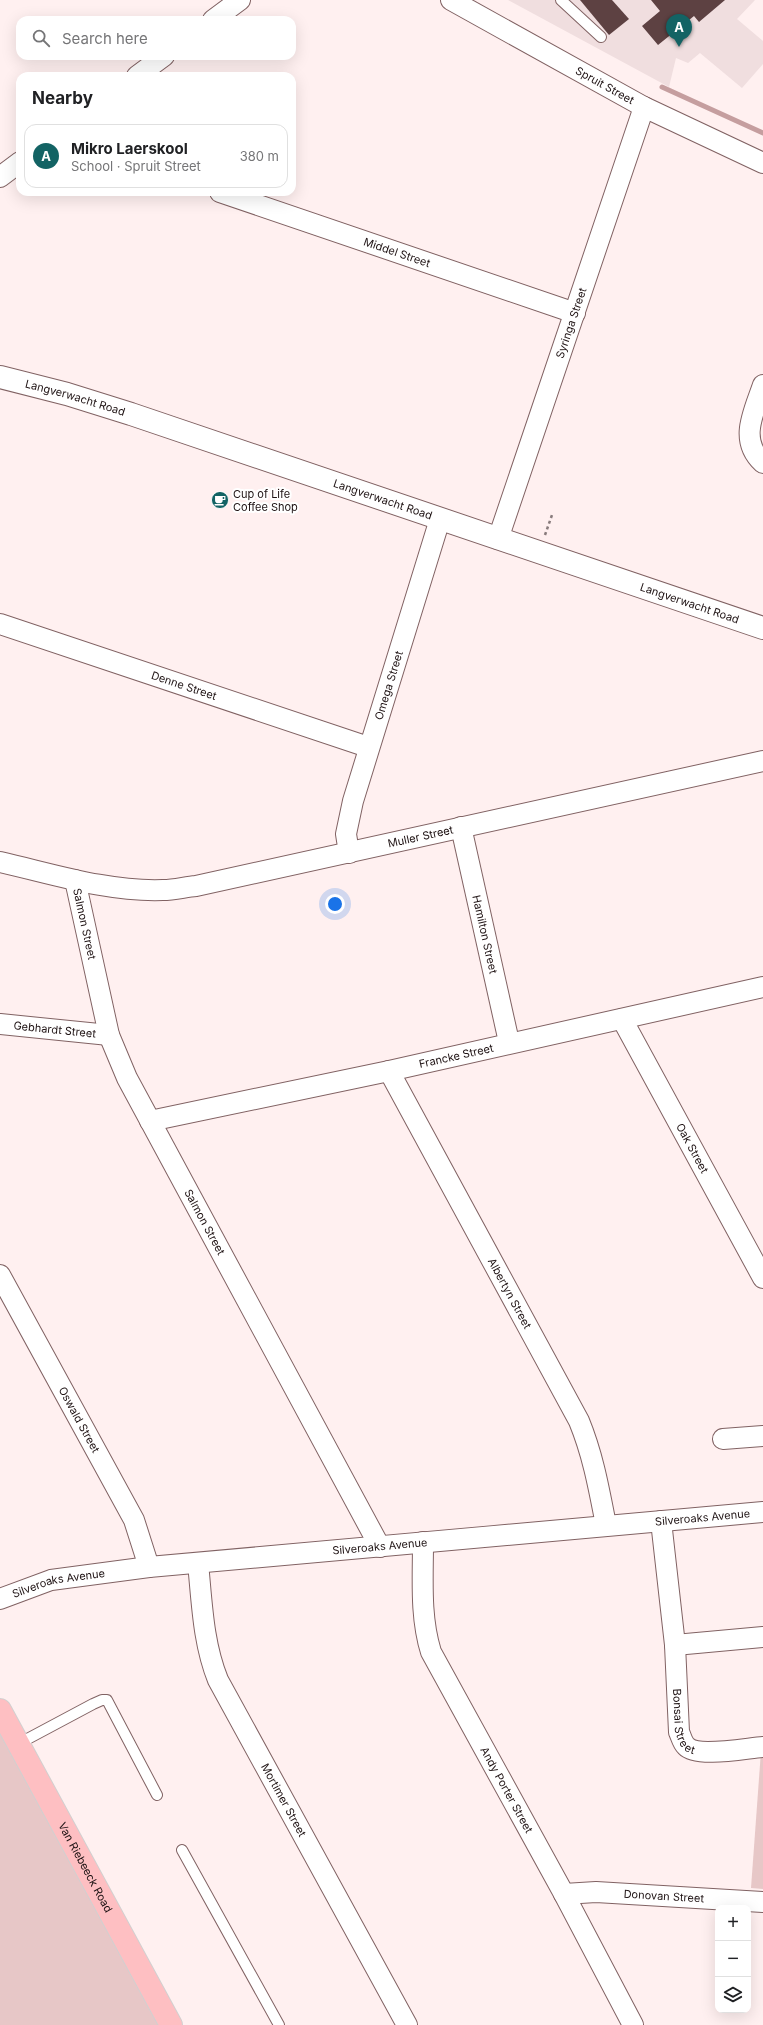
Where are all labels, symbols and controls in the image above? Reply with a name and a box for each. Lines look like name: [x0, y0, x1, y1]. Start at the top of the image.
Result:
pin: A: [666, 14, 692, 47]
search box: [16, 16, 296, 60]
icon: search: [30, 27, 52, 49]
text: Search here: [62, 29, 148, 48]
street label: Spruit Street: [573, 63, 637, 107]
text: Nearby: [32, 88, 93, 108]
text: Mikro Laerskool: [71, 139, 188, 158]
text: A: [41, 148, 51, 164]
text: 380 m: [240, 148, 279, 164]
text: School · Spruit Street: [71, 158, 201, 174]
street label: Middel Street: [362, 235, 432, 270]
street label: Syringa Street: [553, 285, 590, 360]
street label: Langverwacht Road: [24, 377, 127, 419]
street label: Langverwacht Road: [331, 476, 434, 522]
place label: Cup of Life Coffee Shop: [233, 487, 298, 514]
cafe icon: Cup of Life Coffee Shop: [210, 490, 230, 510]
street label: Langverwacht Road: [638, 580, 741, 626]
street label: Omega Street: [371, 649, 406, 722]
street label: Denne Street: [150, 668, 219, 703]
street label: Muller Street: [386, 822, 455, 851]
street label: Salmon Street: [70, 887, 99, 961]
your location: [325, 894, 345, 914]
street label: Hamilton Street: [469, 894, 501, 975]
street label: Gebhardt Street: [13, 1018, 97, 1041]
street label: Francke Street: [418, 1041, 495, 1071]
street label: Oak Street: [673, 1121, 712, 1176]
street label: Salmon Street: [181, 1187, 228, 1258]
street label: Albertyn Street: [485, 1256, 535, 1332]
street label: Oswald Street: [56, 1384, 103, 1456]
street label: Silveroaks Avenue: [654, 1506, 751, 1529]
street label: Silveroaks Avenue: [332, 1535, 428, 1558]
street label: Silveroaks Avenue: [10, 1566, 106, 1601]
street label: Bonsai Street: [670, 1688, 697, 1757]
street label: Andy Porter Street: [477, 1744, 536, 1836]
street label: Mortimer Street: [258, 1761, 310, 1839]
street label: Van Riebeeck Road: [55, 1820, 116, 1915]
street label: Donovan Street: [623, 1887, 705, 1905]
map controls: [715, 1905, 751, 2013]
button: +: [715, 1905, 751, 1941]
button: −: [715, 1941, 751, 1977]
button: layers: [715, 1977, 751, 2013]

